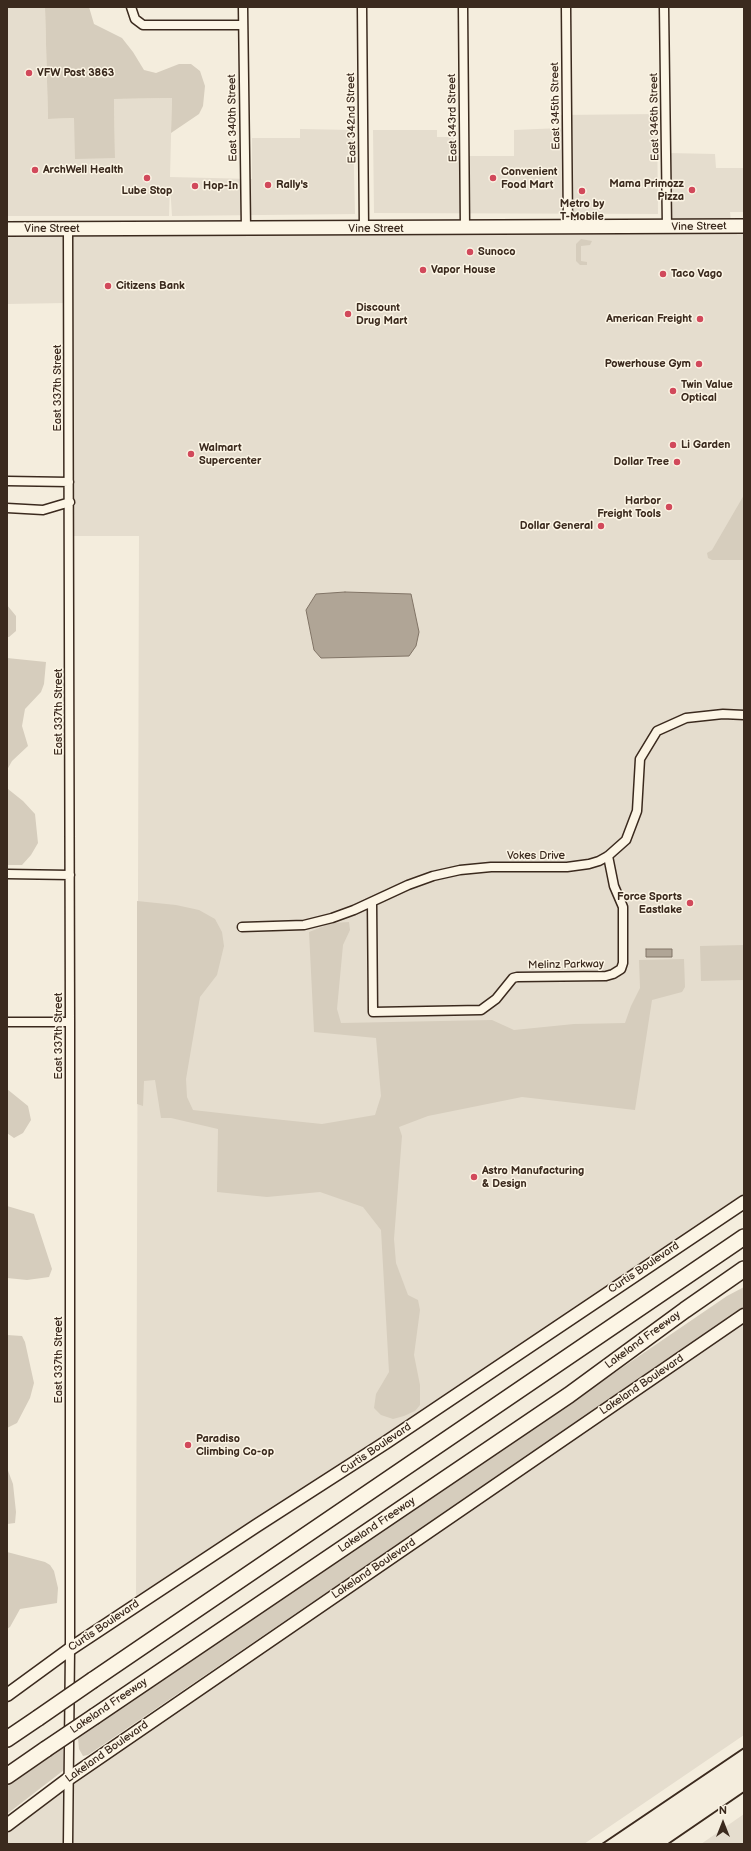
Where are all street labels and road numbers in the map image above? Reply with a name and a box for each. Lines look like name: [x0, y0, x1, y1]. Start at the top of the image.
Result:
street label: East 345th Street: [549, 62, 563, 150]
street label: East 342nd Street: [345, 72, 359, 164]
street label: East 346th Street: [648, 73, 662, 161]
street label: East 340th Street: [226, 74, 240, 162]
street label: East 343rd Street: [446, 74, 460, 162]
street label: Vine Street: [671, 220, 727, 234]
street label: Vine Street: [24, 222, 80, 236]
street label: Vine Street: [348, 222, 404, 236]
street label: East 337th Street: [51, 345, 65, 431]
street label: East 337th Street: [52, 669, 66, 755]
street label: Vokes Drive: [507, 849, 565, 863]
street label: Melinz Parkway: [528, 958, 604, 972]
street label: East 337th Street: [52, 993, 66, 1079]
street label: Curtis Boulevard: [606, 1239, 682, 1297]
street label: Lakeland Freeway: [603, 1308, 683, 1372]
street label: East 337th Street: [52, 1317, 66, 1403]
street label: Lakeland Boulevard: [598, 1352, 686, 1418]
street label: Curtis Boulevard: [338, 1420, 414, 1478]
street label: Lakeland Freeway: [336, 1494, 418, 1556]
street label: Lakeland Boulevard: [330, 1536, 418, 1602]
street label: Curtis Boulevard: [66, 1597, 142, 1655]
street label: Lakeland Freeway: [68, 1675, 150, 1737]
street label: Lakeland Boulevard: [63, 1718, 151, 1786]

